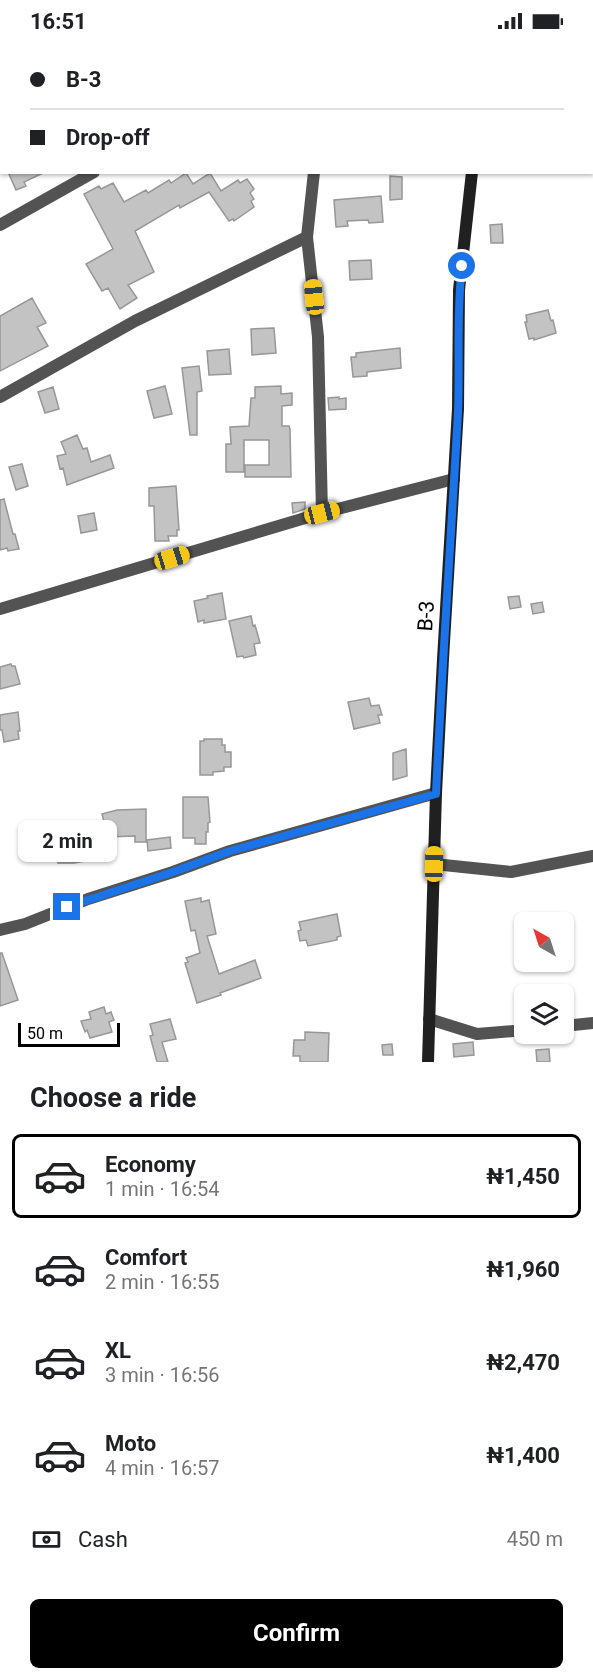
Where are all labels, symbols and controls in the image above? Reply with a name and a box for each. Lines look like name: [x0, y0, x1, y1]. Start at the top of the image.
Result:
text: 16:51: [30, 9, 87, 34]
text: B-3: [66, 67, 101, 92]
text: Drop-off: [66, 125, 150, 150]
route start: [448, 252, 475, 279]
car: [303, 278, 325, 316]
car: [302, 500, 342, 526]
car: [152, 544, 192, 572]
street label: B-3: [413, 600, 439, 632]
callout: 2 min: [17, 820, 116, 862]
text: 2 min: [42, 829, 93, 853]
car: [425, 846, 443, 882]
route end: [53, 893, 80, 920]
north arrow: [514, 912, 574, 972]
map controls: [514, 912, 574, 1044]
button: layers: [514, 984, 574, 1044]
scale bar: [18, 1020, 120, 1048]
text: 50 m: [27, 1024, 63, 1043]
text: Choose a ride: [30, 1082, 196, 1114]
icon: car: [33, 1149, 87, 1203]
text: Economy: [105, 1152, 196, 1177]
text: ₦1,450: [486, 1164, 560, 1189]
text: 1 min · 16:54: [105, 1177, 220, 1201]
icon: car: [33, 1242, 87, 1296]
text: Comfort: [105, 1245, 187, 1270]
text: ₦1,960: [486, 1257, 560, 1282]
text: 2 min · 16:55: [105, 1270, 220, 1294]
icon: car: [33, 1335, 87, 1389]
text: XL: [105, 1338, 131, 1363]
text: ₦2,470: [486, 1350, 560, 1375]
text: 3 min · 16:56: [105, 1363, 220, 1387]
icon: car: [33, 1428, 87, 1482]
text: Moto: [105, 1431, 156, 1456]
text: ₦1,400: [486, 1443, 560, 1468]
text: 4 min · 16:57: [105, 1456, 220, 1480]
icon: cash: [30, 1523, 63, 1556]
text: Cash: [78, 1527, 128, 1552]
text: 450 m: [507, 1527, 563, 1551]
button: Confirm: [30, 1599, 563, 1668]

